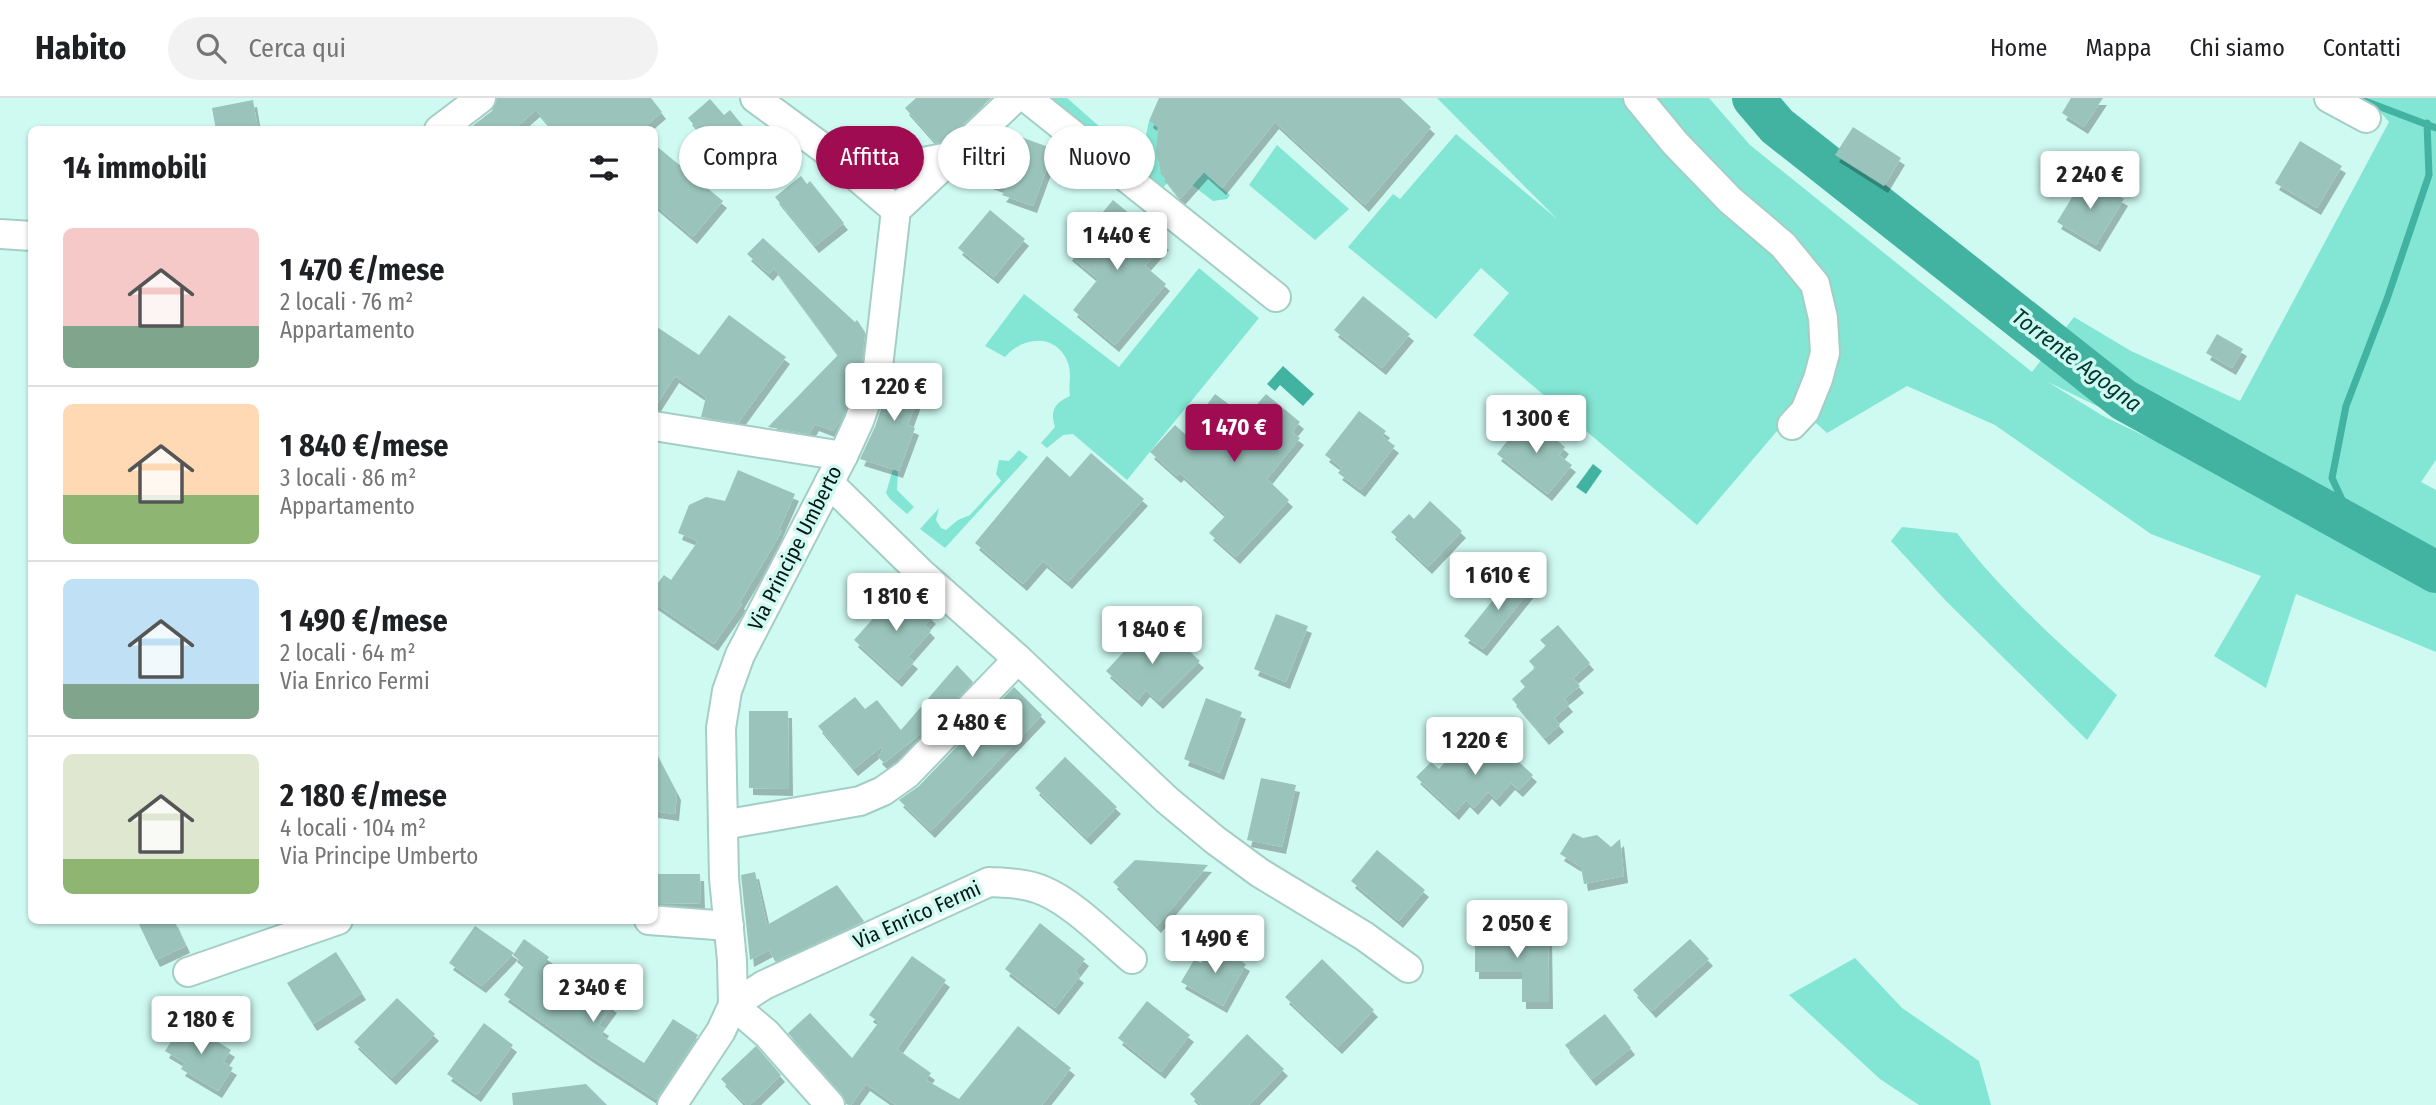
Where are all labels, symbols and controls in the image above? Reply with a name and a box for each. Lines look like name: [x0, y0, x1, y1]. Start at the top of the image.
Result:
search box: [168, 17, 658, 80]
text: Habito: [35, 28, 126, 68]
icon: search: [192, 29, 230, 67]
text: Cerca qui: [248, 33, 346, 64]
text: Home: [1990, 34, 2047, 62]
text: Mappa: [2085, 34, 2151, 62]
text: Chi siamo: [2189, 34, 2285, 62]
text: Contatti: [2323, 34, 2401, 62]
chip: Compra: [679, 126, 802, 189]
chip: Affitta: [816, 126, 924, 189]
chip: Filtri: [938, 126, 1030, 189]
chip: Nuovo: [1044, 126, 1155, 189]
icon: filters: [585, 149, 623, 187]
text: 14 immobili: [63, 150, 207, 186]
pin: 2 240 €: [2025, 152, 2155, 211]
text: 2 240 €: [2056, 160, 2124, 188]
pin: 1 440 €: [1052, 212, 1182, 272]
text: 1 440 €: [1083, 221, 1151, 249]
text: 1 470 €/mese: [280, 252, 445, 288]
icon: home: [119, 256, 203, 340]
text: 2 locali · 76 m²: [280, 288, 413, 316]
water label: Torrente Agogna: [2007, 302, 2147, 418]
text: Appartamento: [280, 316, 415, 344]
pin: 1 220 €: [829, 364, 959, 423]
text: 1 220 €: [861, 372, 927, 400]
pin: 1 300 €: [1471, 396, 1601, 455]
pin: 1 470 €: [1169, 404, 1299, 464]
text: 1 300 €: [1502, 404, 1570, 432]
text: 1 470 €: [1201, 413, 1267, 441]
text: 1 840 €/mese: [280, 428, 448, 464]
icon: home: [119, 432, 203, 516]
street label: Via Principe Umberto: [742, 461, 848, 635]
text: 3 locali · 86 m²: [280, 464, 416, 492]
text: Appartamento: [280, 492, 415, 520]
pin: 1 610 €: [1433, 552, 1563, 612]
text: 1 610 €: [1466, 561, 1530, 589]
pin: 1 810 €: [831, 574, 961, 633]
text: 1 810 €: [863, 582, 929, 610]
text: 1 490 €/mese: [280, 603, 448, 639]
pin: 1 840 €: [1087, 606, 1217, 666]
icon: home: [119, 607, 203, 691]
text: 1 840 €: [1118, 615, 1186, 643]
text: 2 locali · 64 m²: [280, 639, 416, 667]
text: Via Enrico Fermi: [280, 667, 430, 695]
pin: 2 480 €: [907, 700, 1037, 759]
text: 2 480 €: [937, 708, 1007, 736]
pin: 1 220 €: [1410, 718, 1540, 777]
text: 1 220 €: [1442, 726, 1508, 754]
text: 2 180 €/mese: [280, 778, 447, 814]
icon: home: [119, 782, 203, 866]
text: 4 locali · 104 m²: [280, 814, 426, 842]
text: Via Principe Umberto: [280, 842, 478, 870]
street label: Via Enrico Fermi: [849, 875, 985, 955]
pin: 2 050 €: [1452, 900, 1582, 960]
text: 2 050 €: [1483, 909, 1551, 937]
pin: 1 490 €: [1150, 916, 1280, 975]
text: 1 490 €: [1181, 924, 1249, 952]
pin: 2 340 €: [528, 964, 658, 1024]
text: 2 340 €: [559, 973, 627, 1001]
pin: 2 180 €: [136, 996, 266, 1056]
text: 2 180 €: [168, 1005, 234, 1033]

